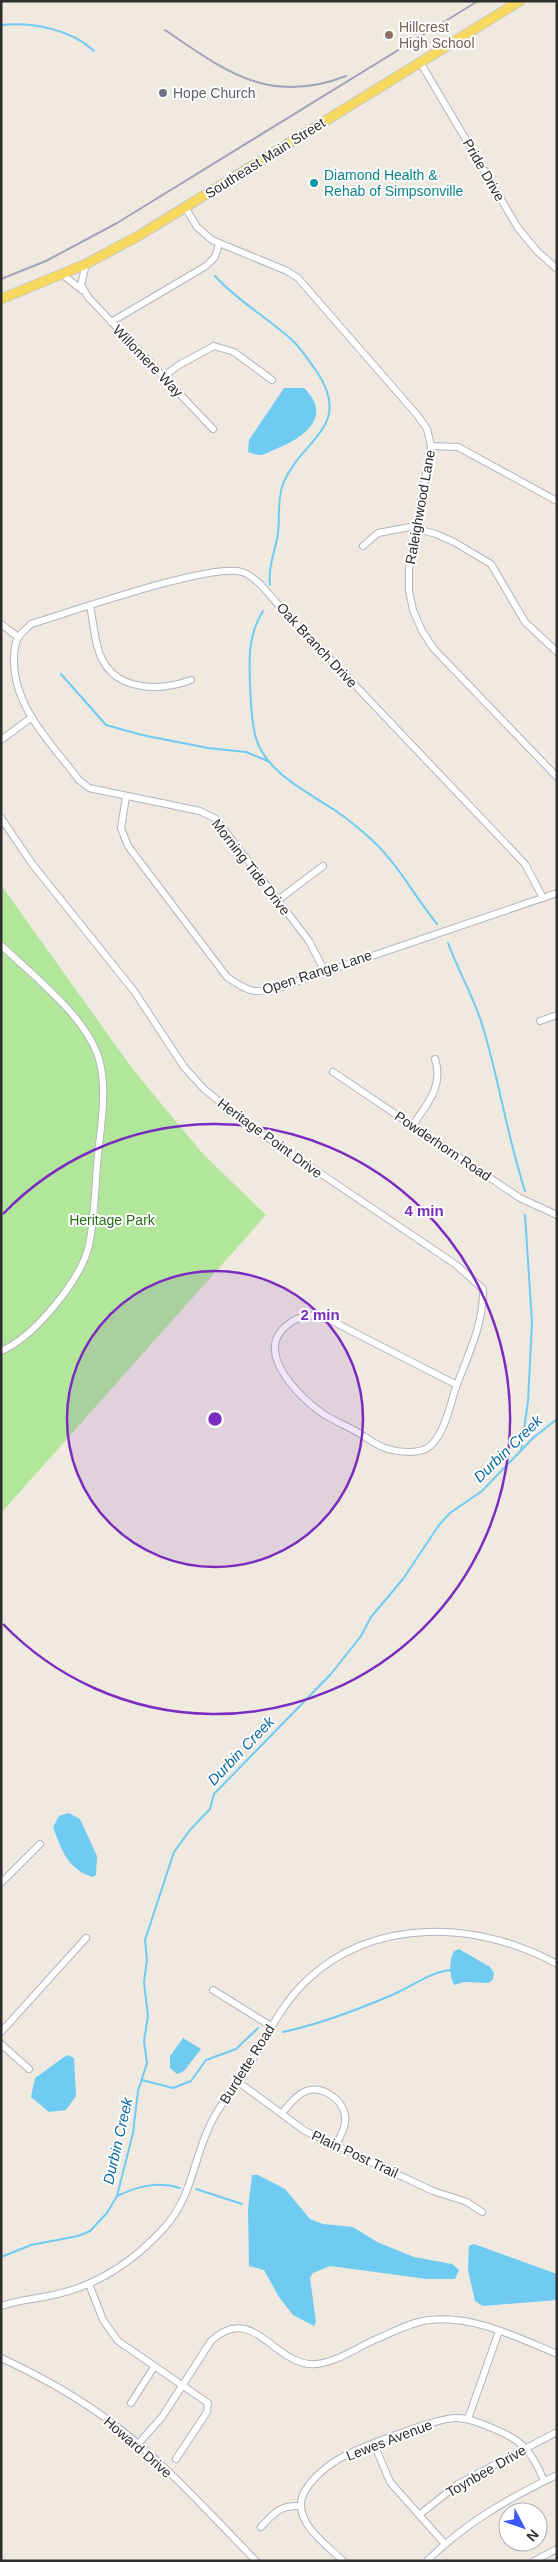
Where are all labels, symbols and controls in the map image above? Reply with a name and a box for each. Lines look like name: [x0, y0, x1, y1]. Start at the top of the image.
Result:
place label: Hillcrest High School: [399, 19, 475, 51]
marker: Hillcrest High School: [383, 29, 395, 41]
place label: Hope Church: [173, 85, 256, 101]
marker: Hope Church: [157, 87, 169, 99]
street label: Southeast Main Street: [202, 114, 328, 201]
street label: Pride Drive: [460, 136, 508, 204]
place label: Diamond Health & Rehab of Simpsonville: [324, 167, 464, 199]
marker: Diamond Health & Rehab of Simpsonville: [308, 177, 320, 189]
street label: Willomere Way: [110, 322, 186, 400]
street label: Raleighwood Lane: [402, 448, 438, 566]
street label: Oak Branch Drive: [273, 599, 361, 691]
street label: Morning Tide Drive: [209, 816, 294, 918]
street label: Open Range Lane: [260, 947, 374, 997]
street label: Heritage Point Drive: [215, 1095, 326, 1181]
street label: Powderhorn Road: [392, 1108, 494, 1184]
text: 4 min: [404, 1202, 444, 1219]
park label: Heritage Park: [69, 1212, 156, 1228]
text: 2 min: [300, 1306, 340, 1323]
centre of rings: [206, 1410, 224, 1428]
water label: Durbin Creek: [470, 1411, 546, 1485]
water label: Durbin Creek: [204, 1712, 278, 1788]
street label: Burdette Road: [216, 2021, 278, 2107]
water label: Durbin Creek: [99, 2094, 136, 2186]
street label: Plain Post Trail: [309, 2127, 401, 2181]
street label: Howard Drive: [101, 2413, 175, 2481]
street label: Lewes Avenue: [344, 2416, 434, 2464]
street label: Toynbee Drive: [443, 2442, 529, 2500]
north arrow: [498, 2502, 548, 2552]
text: N: [523, 2526, 542, 2545]

